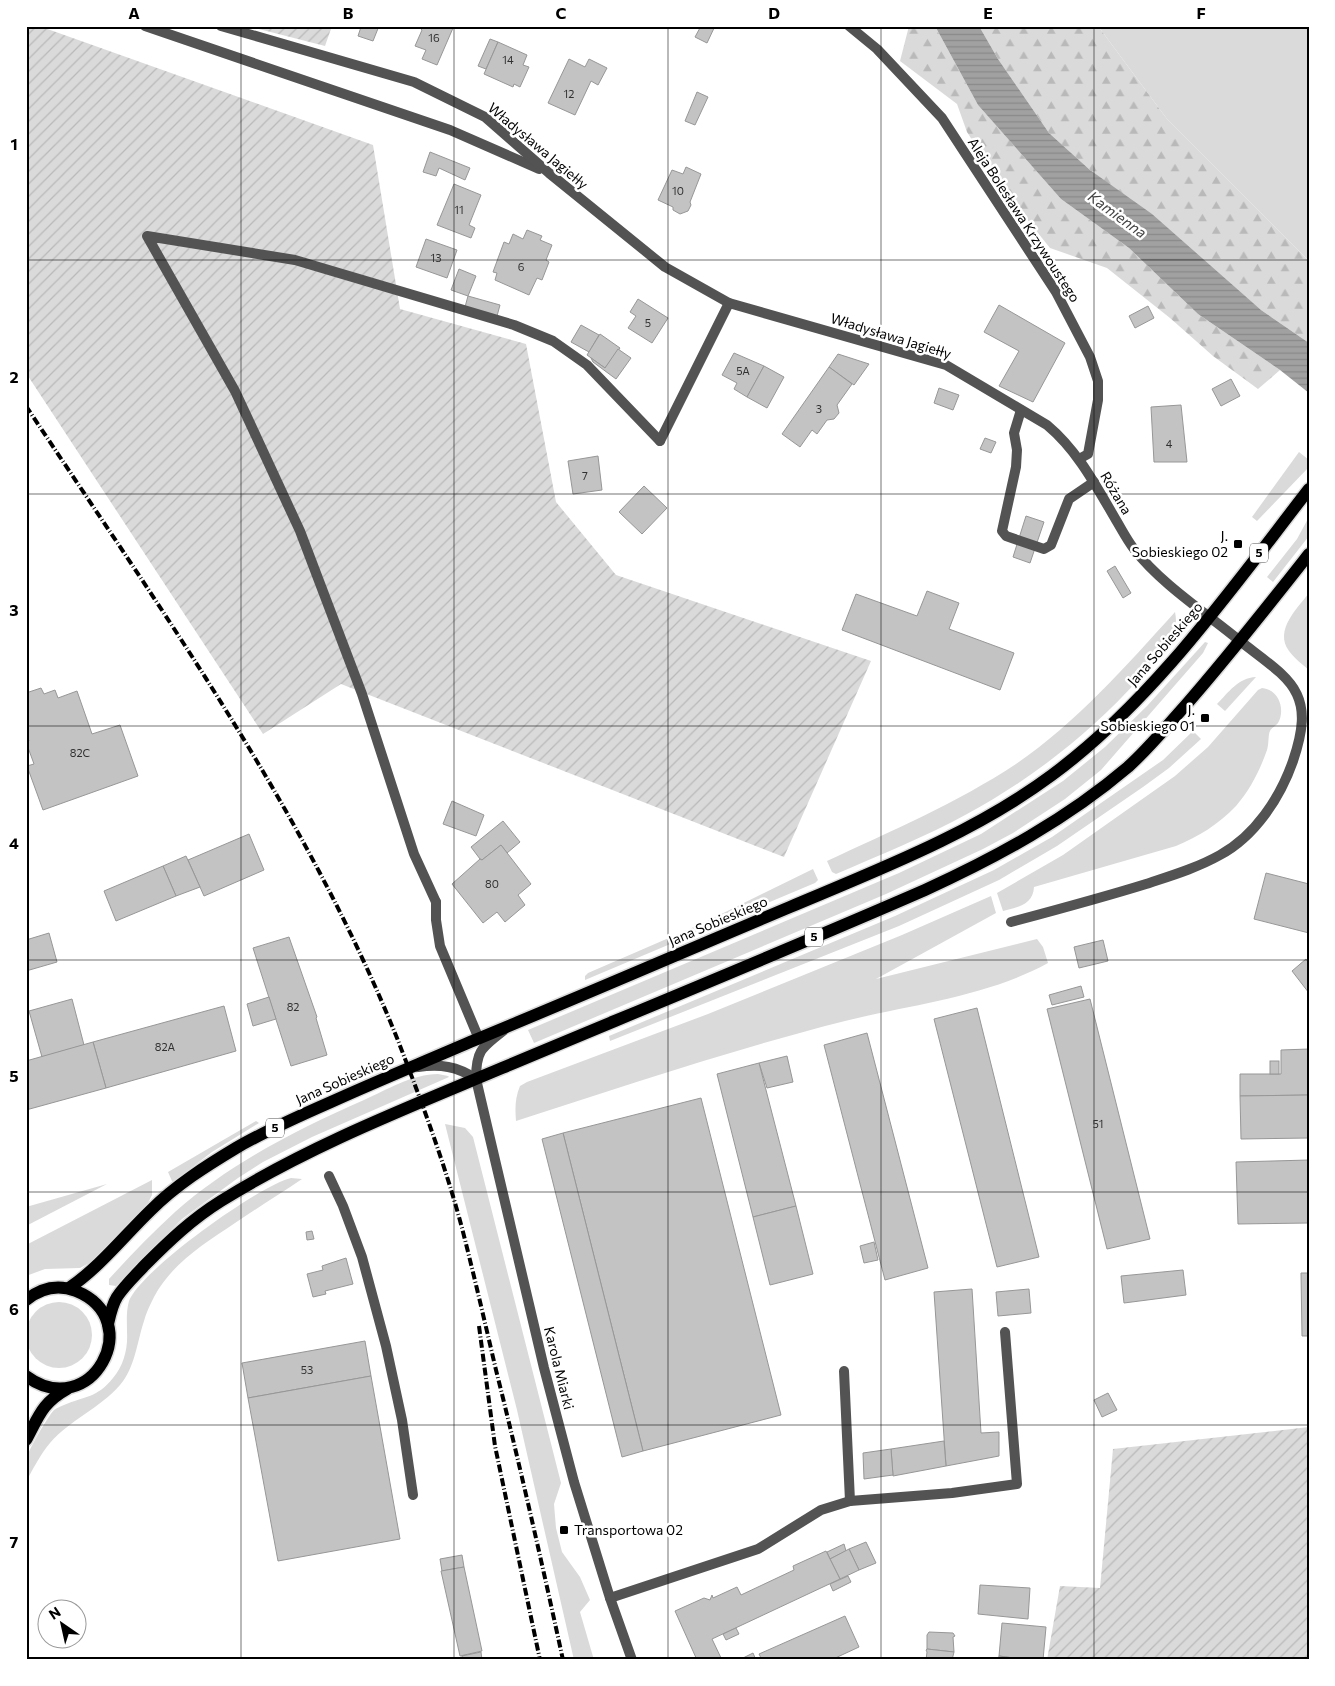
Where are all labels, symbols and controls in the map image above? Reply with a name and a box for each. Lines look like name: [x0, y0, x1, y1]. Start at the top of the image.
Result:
text: A: [128, 3, 140, 22]
text: B: [343, 3, 354, 22]
text: C: [556, 3, 567, 22]
text: D: [768, 3, 780, 22]
text: E: [983, 3, 993, 22]
text: F: [1196, 3, 1206, 22]
house number: 16: [428, 31, 440, 44]
house number: 14: [502, 53, 514, 66]
house number: 12: [564, 87, 574, 100]
street label: Władysława Jagiełły: [485, 99, 592, 192]
text: 1: [10, 134, 18, 153]
street label: Aleja Bolesława Krzywoustego: [965, 134, 1084, 305]
house number: 10: [672, 184, 684, 197]
water label: Kamienna: [1085, 187, 1150, 241]
house number: 11: [454, 203, 464, 216]
house number: 13: [431, 251, 441, 264]
house number: 6: [518, 260, 525, 273]
street label: Władysława Jagiełły: [829, 309, 954, 362]
house number: 5: [645, 316, 651, 329]
house number: 5A: [736, 364, 750, 377]
text: 2: [9, 367, 19, 386]
house number: 3: [816, 402, 822, 415]
house number: 4: [1166, 437, 1173, 450]
street label: Różana: [1097, 468, 1136, 517]
house number: 7: [582, 469, 588, 482]
place label: J. Sobieskiego 02: [1132, 527, 1228, 560]
marker: J. Sobieskiego 02: [1232, 538, 1244, 550]
road number: 5: [1250, 544, 1268, 562]
street label: Jana Sobieskiego: [1123, 598, 1206, 689]
text: 3: [9, 600, 19, 619]
place label: J. Sobieskiego 01: [1101, 701, 1195, 734]
marker: J. Sobieskiego 01: [1199, 712, 1211, 724]
house number: 82C: [70, 746, 90, 759]
text: 4: [9, 833, 19, 852]
house number: 80: [485, 877, 499, 890]
street label: Jana Sobieskiego: [666, 892, 770, 949]
road number: 5: [805, 928, 823, 946]
house number: 82: [287, 1000, 299, 1013]
house number: 82A: [155, 1040, 176, 1053]
street label: Jana Sobieskiego: [293, 1049, 397, 1108]
text: 5: [9, 1066, 19, 1085]
house number: 51: [1092, 1117, 1104, 1130]
road number: 5: [266, 1118, 284, 1138]
text: 6: [9, 1299, 19, 1318]
street label: Karola Miarki: [541, 1325, 578, 1411]
house number: 53: [301, 1363, 313, 1376]
place label: Transportowa 02: [574, 1521, 683, 1538]
marker: Transportowa 02: [558, 1524, 570, 1536]
text: 7: [10, 1532, 19, 1551]
north arrow: [38, 1598, 88, 1648]
text: N: [45, 1603, 64, 1623]

